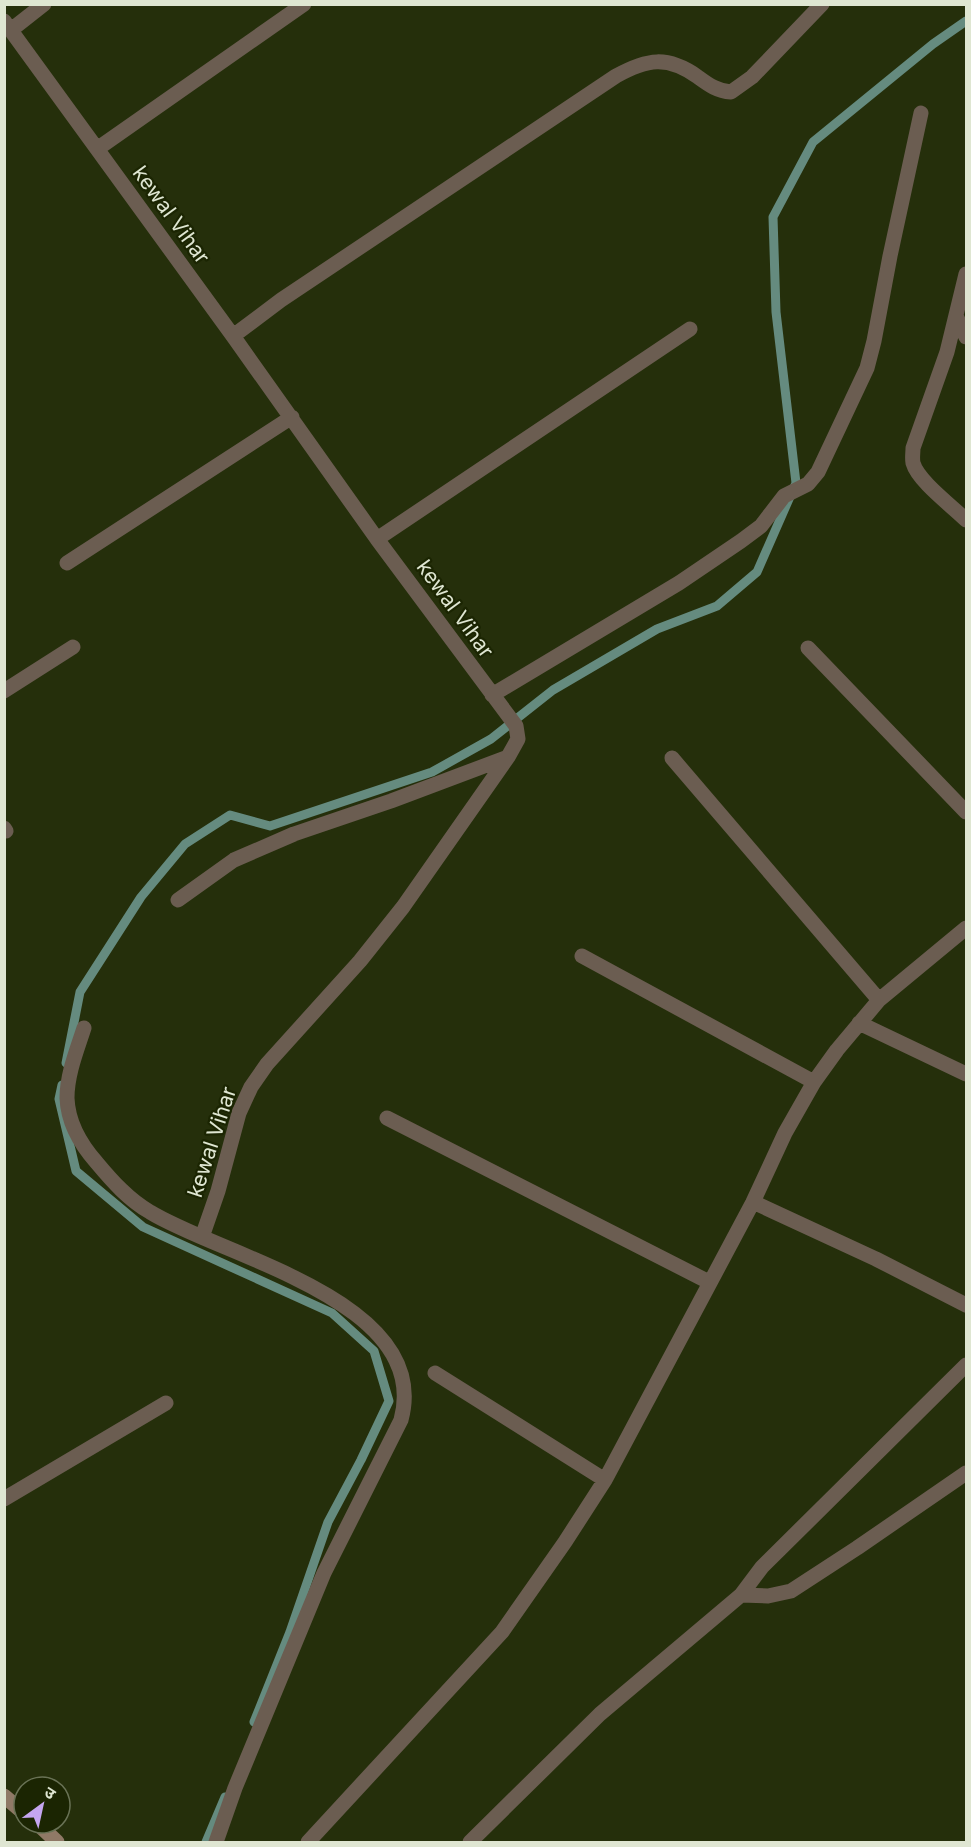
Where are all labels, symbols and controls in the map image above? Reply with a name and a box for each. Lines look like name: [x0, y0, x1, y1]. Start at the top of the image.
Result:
street label: kewal Vihar: [128, 161, 215, 268]
street label: kewal Vihar: [412, 555, 499, 662]
street label: kewal Vihar: [182, 1083, 241, 1200]
north arrow: [12, 1775, 72, 1835]
text: उ: [41, 1781, 60, 1804]

